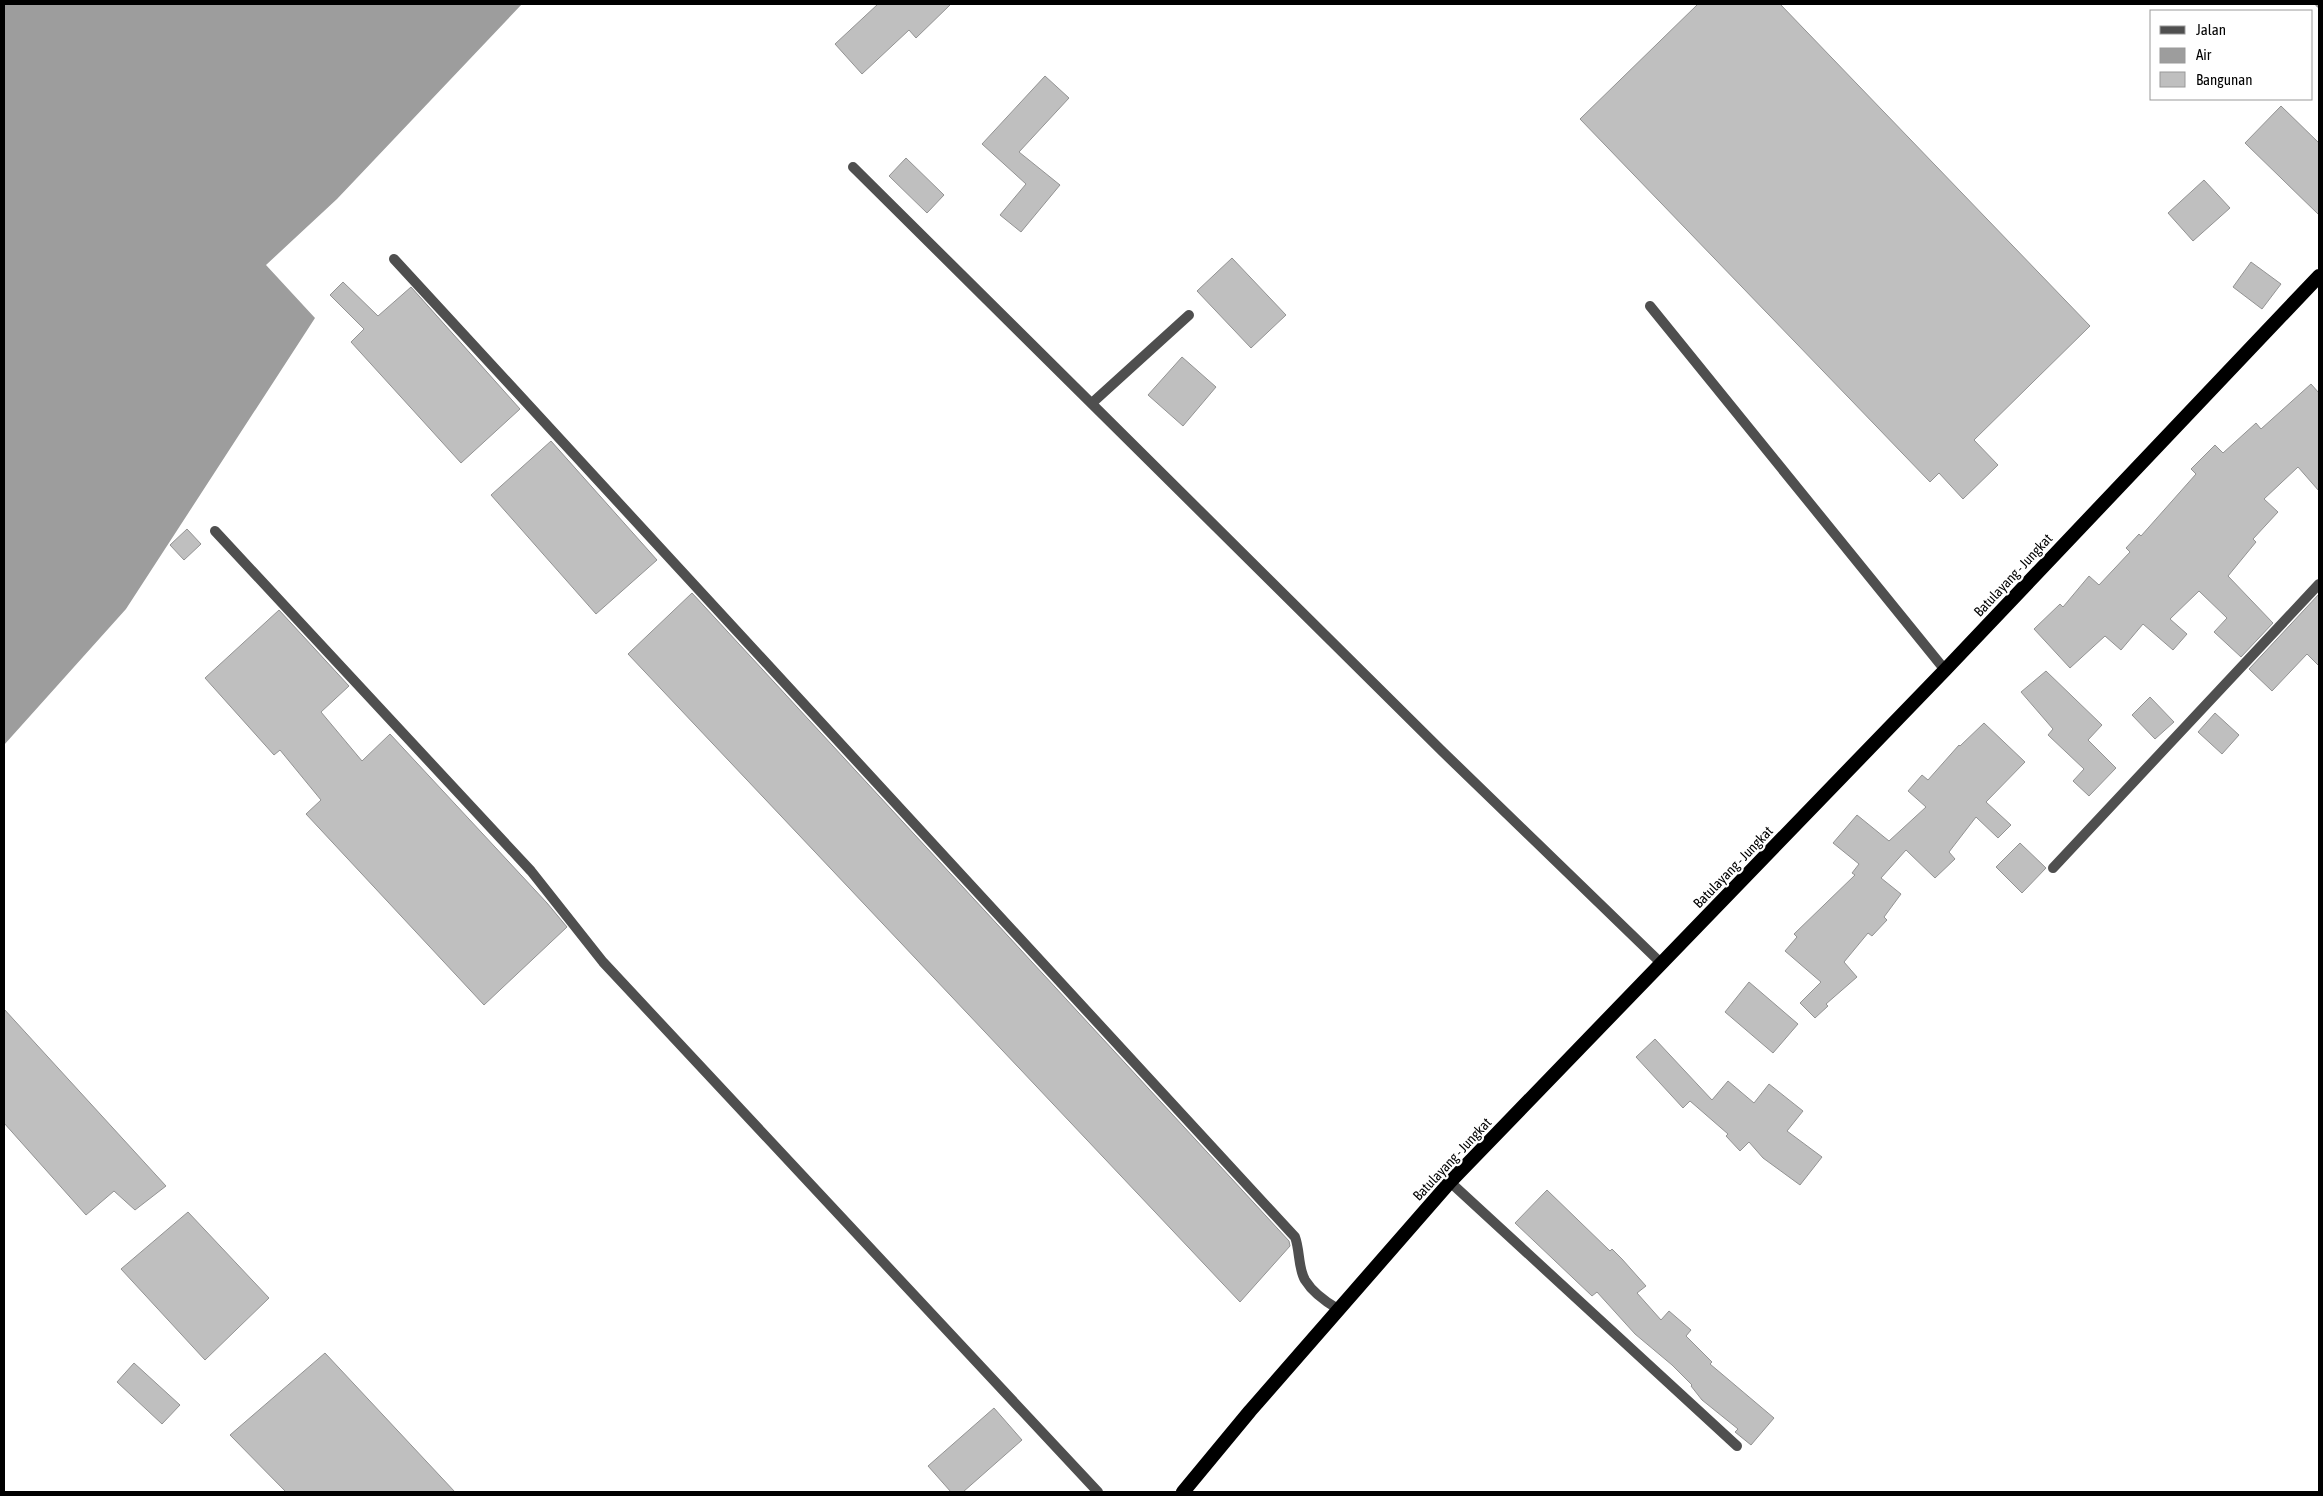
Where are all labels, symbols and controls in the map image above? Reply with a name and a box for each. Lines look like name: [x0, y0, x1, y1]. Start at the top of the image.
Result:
legend: [2150, 10, 2313, 100]
text: Jalan: [2196, 21, 2226, 38]
text: Air: [2196, 46, 2212, 63]
text: Bangunan: [2196, 71, 2253, 88]
street label: Batulayang - Jungkat: [1971, 530, 2055, 620]
street label: Batulayang - Jungkat: [1690, 823, 1776, 911]
street label: Batulayang - Jungkat: [1410, 1114, 1494, 1204]

